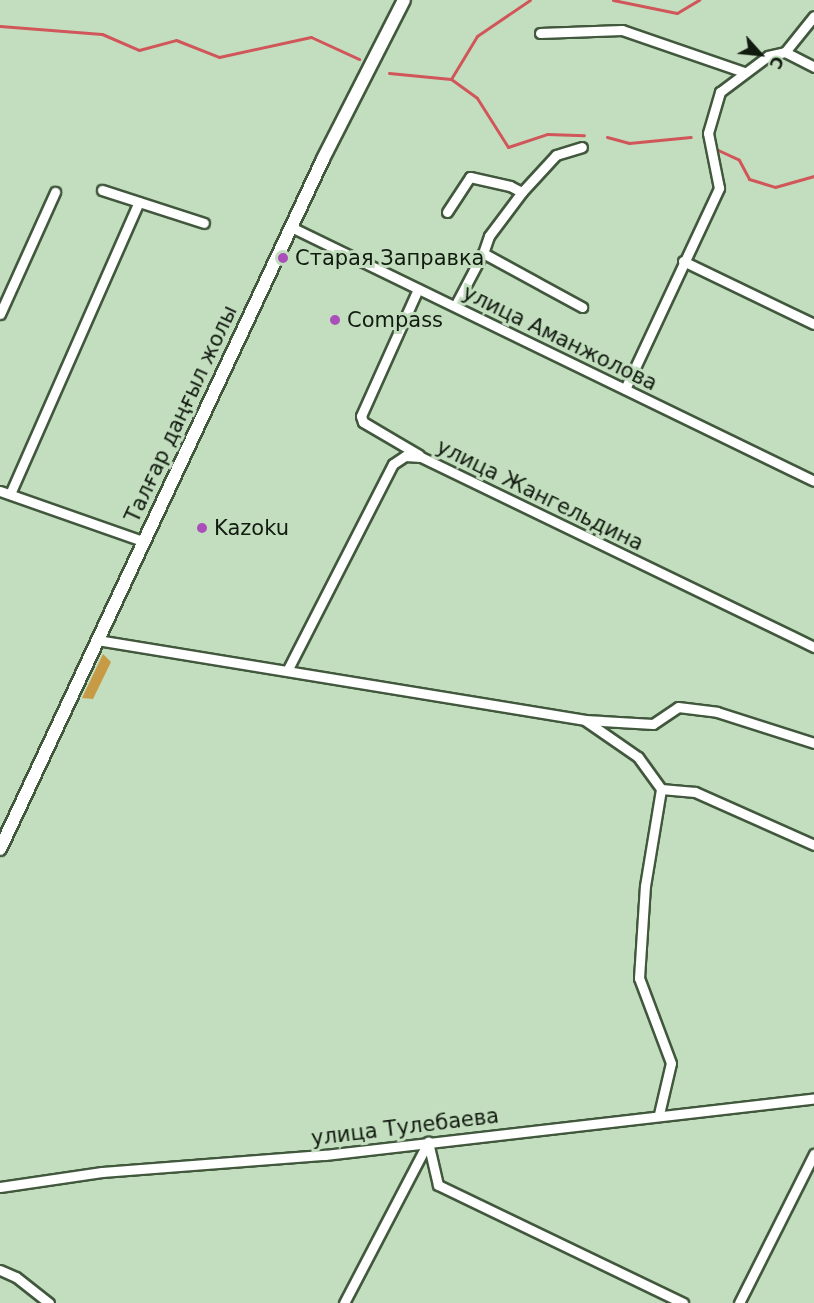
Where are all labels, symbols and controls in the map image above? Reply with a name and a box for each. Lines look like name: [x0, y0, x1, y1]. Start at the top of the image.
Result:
north arrow: [730, 24, 790, 84]
text: С: [765, 53, 788, 72]
place label: Старая Заправка: [295, 245, 484, 271]
marker: Старая Заправка: [276, 251, 290, 265]
street label: улица Аманжолова: [459, 280, 661, 396]
street label: Талғар даңғыл жолы: [120, 302, 242, 526]
place label: Compass: [347, 307, 443, 333]
marker: Compass: [328, 313, 342, 327]
street label: улица Жангельдина: [432, 434, 648, 556]
place label: Kazoku: [214, 515, 289, 541]
marker: Kazoku: [195, 521, 209, 535]
street label: улица Тулебаева: [310, 1103, 500, 1151]

